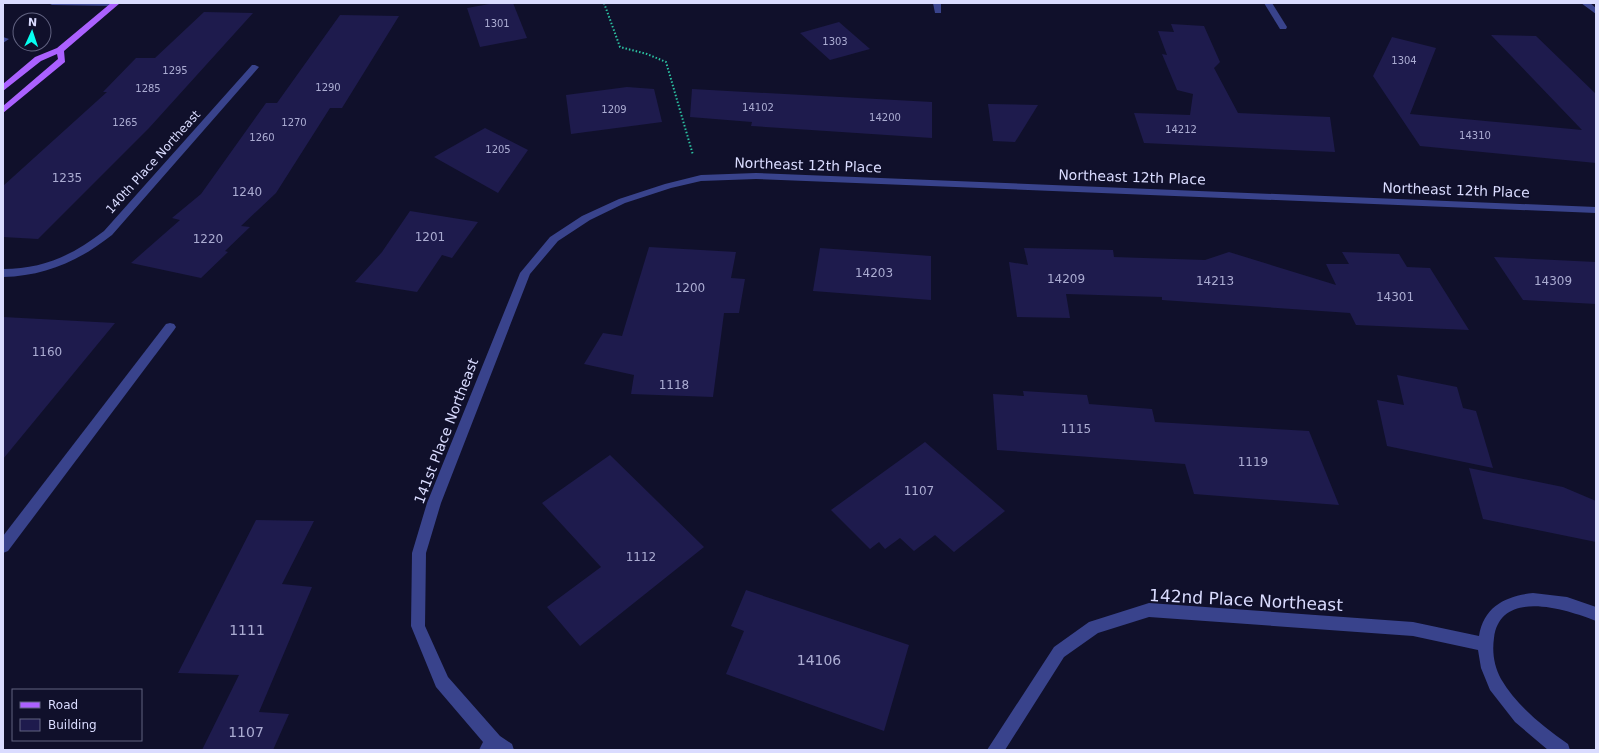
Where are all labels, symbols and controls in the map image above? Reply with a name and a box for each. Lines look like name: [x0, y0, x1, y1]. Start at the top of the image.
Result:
north arrow: [12, 12, 52, 52]
text: N: [28, 16, 37, 29]
house number: 1301: [484, 18, 510, 29]
house number: 1303: [822, 36, 848, 47]
house number: 1304: [1391, 55, 1417, 66]
house number: 1295: [162, 65, 188, 76]
house number: 1290: [315, 82, 341, 93]
house number: 1285: [135, 83, 161, 94]
house number: 14102: [742, 102, 774, 113]
house number: 1209: [601, 104, 627, 115]
street label: 140th Place Northeast: [103, 107, 203, 216]
house number: 14200: [869, 112, 901, 123]
house number: 1265: [112, 117, 138, 128]
house number: 1270: [281, 117, 307, 128]
house number: 14212: [1165, 124, 1197, 135]
house number: 14310: [1459, 130, 1491, 141]
house number: 1260: [249, 132, 275, 143]
house number: 1205: [485, 144, 511, 155]
street label: Northeast 12th Place: [734, 154, 882, 176]
street label: Northeast 12th Place: [1058, 166, 1206, 188]
house number: 1235: [52, 171, 82, 185]
street label: Northeast 12th Place: [1382, 179, 1530, 201]
house number: 1240: [232, 185, 262, 199]
house number: 1201: [415, 230, 445, 244]
house number: 1220: [193, 232, 223, 246]
house number: 14203: [855, 266, 893, 280]
house number: 14209: [1047, 272, 1085, 286]
house number: 14213: [1196, 274, 1234, 288]
house number: 14309: [1534, 274, 1572, 288]
house number: 1200: [675, 281, 705, 295]
house number: 14301: [1376, 290, 1414, 304]
house number: 1160: [32, 345, 62, 359]
street label: 141st Place Northeast: [411, 355, 481, 506]
house number: 1118: [659, 378, 689, 392]
house number: 1115: [1061, 422, 1091, 436]
house number: 1119: [1238, 455, 1268, 469]
house number: 1107: [904, 484, 934, 498]
house number: 1112: [626, 550, 656, 564]
street label: 142nd Place Northeast: [1149, 585, 1344, 615]
house number: 1111: [229, 622, 265, 638]
house number: 14106: [797, 652, 841, 668]
legend: [12, 689, 142, 741]
text: Road: [48, 698, 78, 712]
text: Building: [48, 718, 97, 732]
house number: 1107: [228, 724, 264, 740]

